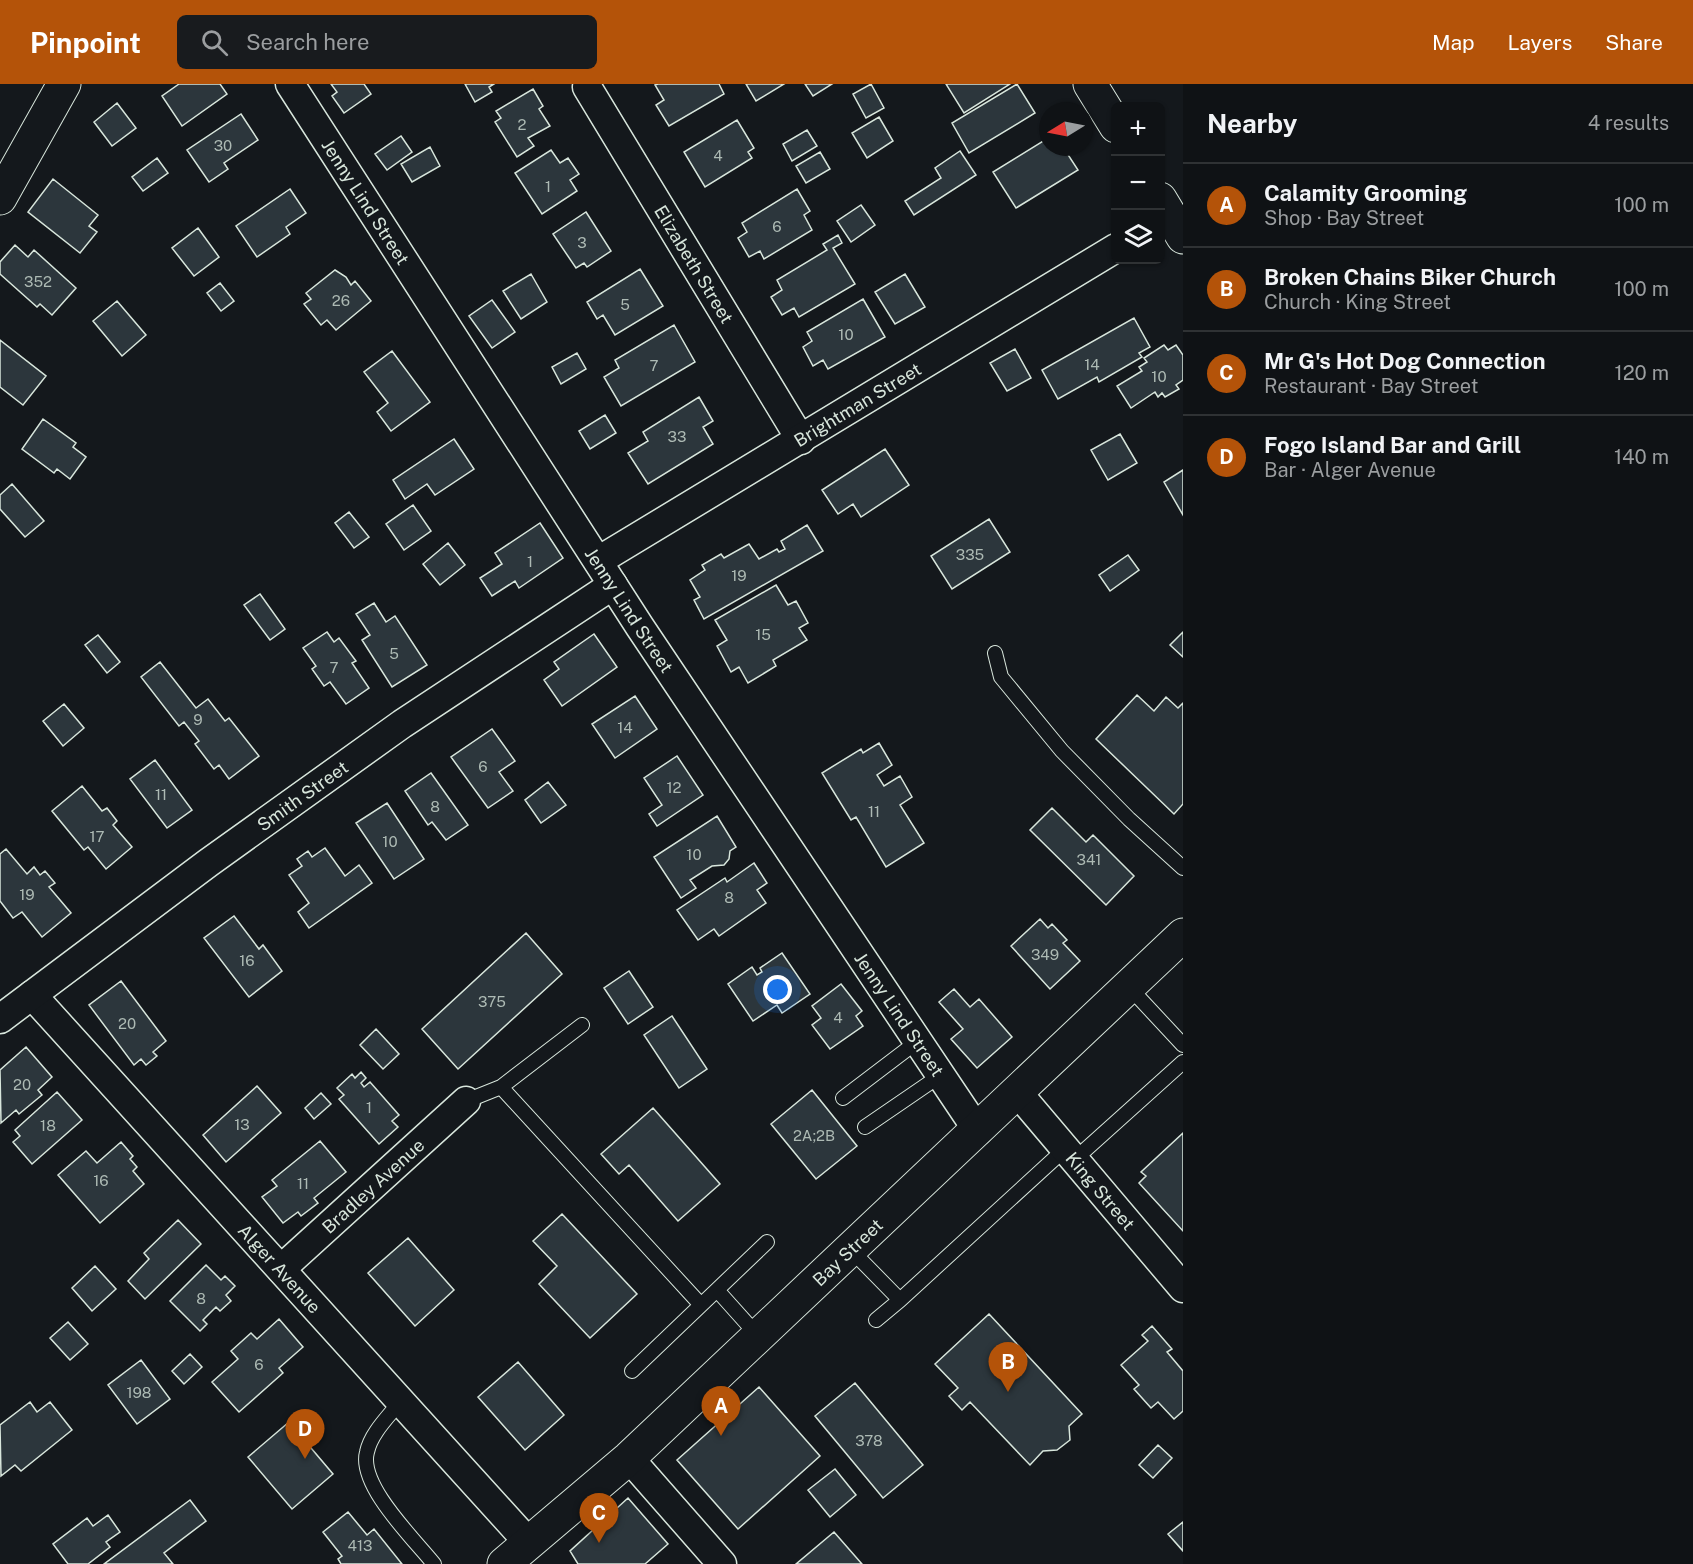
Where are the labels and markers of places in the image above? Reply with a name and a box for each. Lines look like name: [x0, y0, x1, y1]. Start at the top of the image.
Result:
pin: B: [988, 1342, 1028, 1392]
pin: A: [702, 1386, 740, 1436]
pin: D: [286, 1410, 324, 1459]
pin: C: [580, 1494, 618, 1543]

